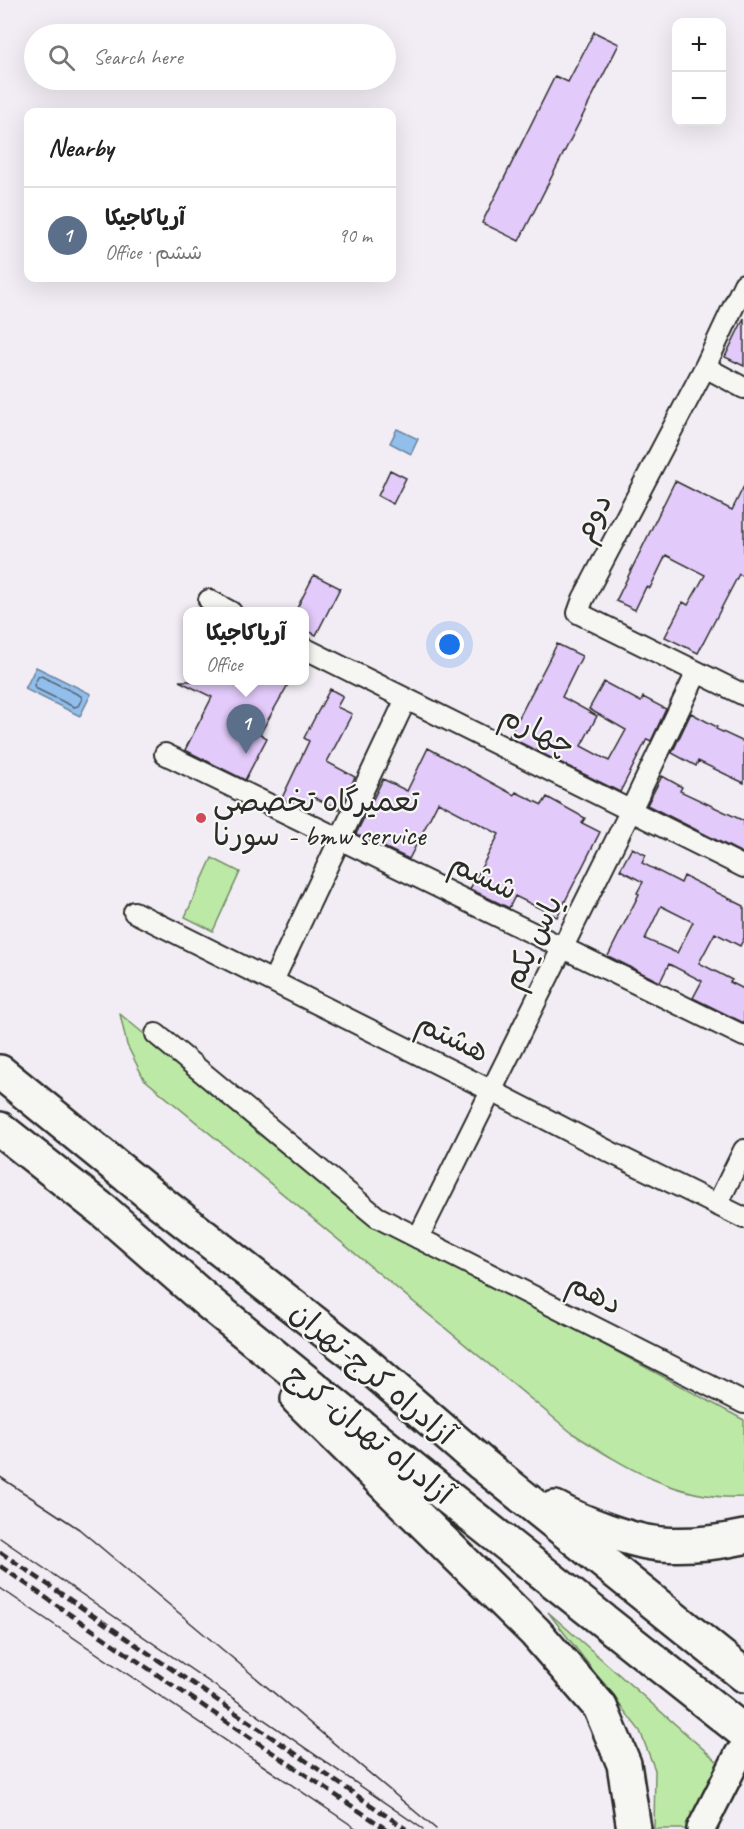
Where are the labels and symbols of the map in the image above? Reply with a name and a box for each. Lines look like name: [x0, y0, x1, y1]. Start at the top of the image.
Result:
street label: دوم: [564, 487, 624, 549]
your location: [435, 630, 464, 659]
street label: چهارم: [493, 696, 582, 767]
pin: 1: [226, 704, 266, 754]
place label: تعمیرگاه تخصصی سورنا - bmw service: [213, 782, 427, 855]
marker: تعمیرگاه تخصصی سورنا - bmw service: [194, 811, 208, 825]
street label: ششم: [443, 843, 524, 911]
street label: یاس یکم: [493, 889, 574, 997]
street label: هشتم: [409, 1003, 495, 1073]
street label: دهم: [560, 1263, 629, 1325]
street label: آزادراه کرج-تهران: [282, 1293, 465, 1455]
street label: آزادراه تهران-کرج: [278, 1355, 462, 1515]

